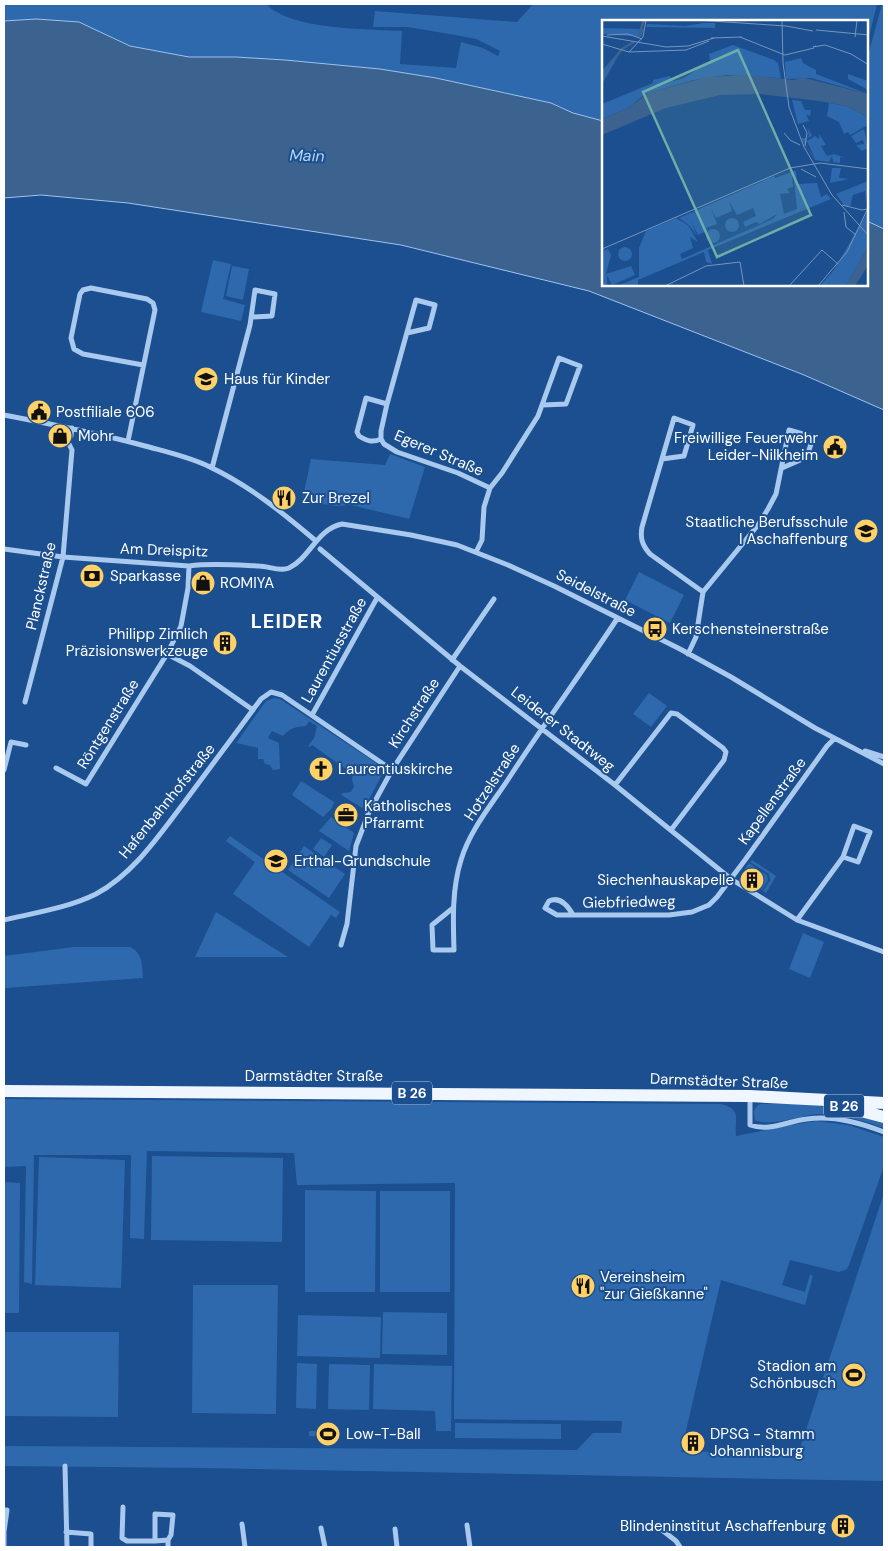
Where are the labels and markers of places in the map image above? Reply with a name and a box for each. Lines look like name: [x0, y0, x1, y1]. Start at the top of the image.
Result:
school or university icon: Haus für Kinder: [193, 366, 219, 392]
place label: Haus für Kinder: [224, 369, 331, 389]
public building icon: Postfiliale 606: [26, 399, 52, 425]
place label: Postfiliale 606: [56, 402, 155, 422]
shop icon: Mohr: [47, 423, 73, 449]
place label: Mohr: [78, 426, 114, 446]
place label: Freiwillige Feuerwehr Leider-Nilkheim: [674, 428, 818, 465]
public building icon: Freiwillige Feuerwehr Leider-Nilkheim: [822, 434, 848, 460]
restaurant icon: Zur Brezel: [271, 485, 297, 511]
place label: Zur Brezel: [302, 488, 370, 508]
place label: Staatliche Berufsschule I Aschaffenburg: [686, 512, 848, 549]
school or university icon: Staatliche Berufsschule I Aschaffenburg: [853, 518, 879, 544]
bank icon: Sparkasse: [79, 563, 105, 589]
place label: Sparkasse: [110, 566, 181, 586]
shop icon: ROMIYA: [190, 570, 216, 596]
place label: ROMIYA: [220, 573, 274, 593]
bus stop icon: Kerschensteinerstraße: [642, 616, 668, 642]
place label: Kerschensteinerstraße: [672, 619, 829, 639]
place label: Philipp Zimlich Präzisionswerkzeuge: [66, 624, 208, 661]
building icon: Philipp Zimlich Präzisionswerkzeuge: [212, 630, 238, 656]
church icon: Laurentiuskirche: [308, 756, 334, 782]
place label: Laurentiuskirche: [338, 759, 453, 779]
place label: Katholisches Pfarramt: [364, 796, 452, 833]
office icon: Katholisches Pfarramt: [333, 802, 359, 828]
school or university icon: Erthal-Grundschule: [263, 848, 289, 874]
place label: Erthal-Grundschule: [294, 851, 431, 871]
building icon: Siechenhauskapelle: [739, 867, 765, 893]
place label: Siechenhauskapelle: [597, 870, 734, 890]
place label: Vereinsheim "zur Gießkanne": [600, 1267, 708, 1304]
restaurant icon: Vereinsheim "zur Gießkanne": [570, 1273, 596, 1299]
place label: Stadion am Schönbusch: [750, 1356, 836, 1393]
sports icon: Stadion am Schönbusch: [841, 1362, 867, 1388]
sports icon: Low-T-Ball: [315, 1421, 341, 1447]
place label: Low-T-Ball: [346, 1424, 421, 1444]
place label: DPSG - Stamm Johannisburg: [710, 1424, 815, 1461]
building icon: DPSG - Stamm Johannisburg: [680, 1430, 706, 1456]
building icon: Blindeninstitut Aschaffenburg: [830, 1513, 856, 1539]
place label: Blindeninstitut Aschaffenburg: [620, 1516, 826, 1536]

